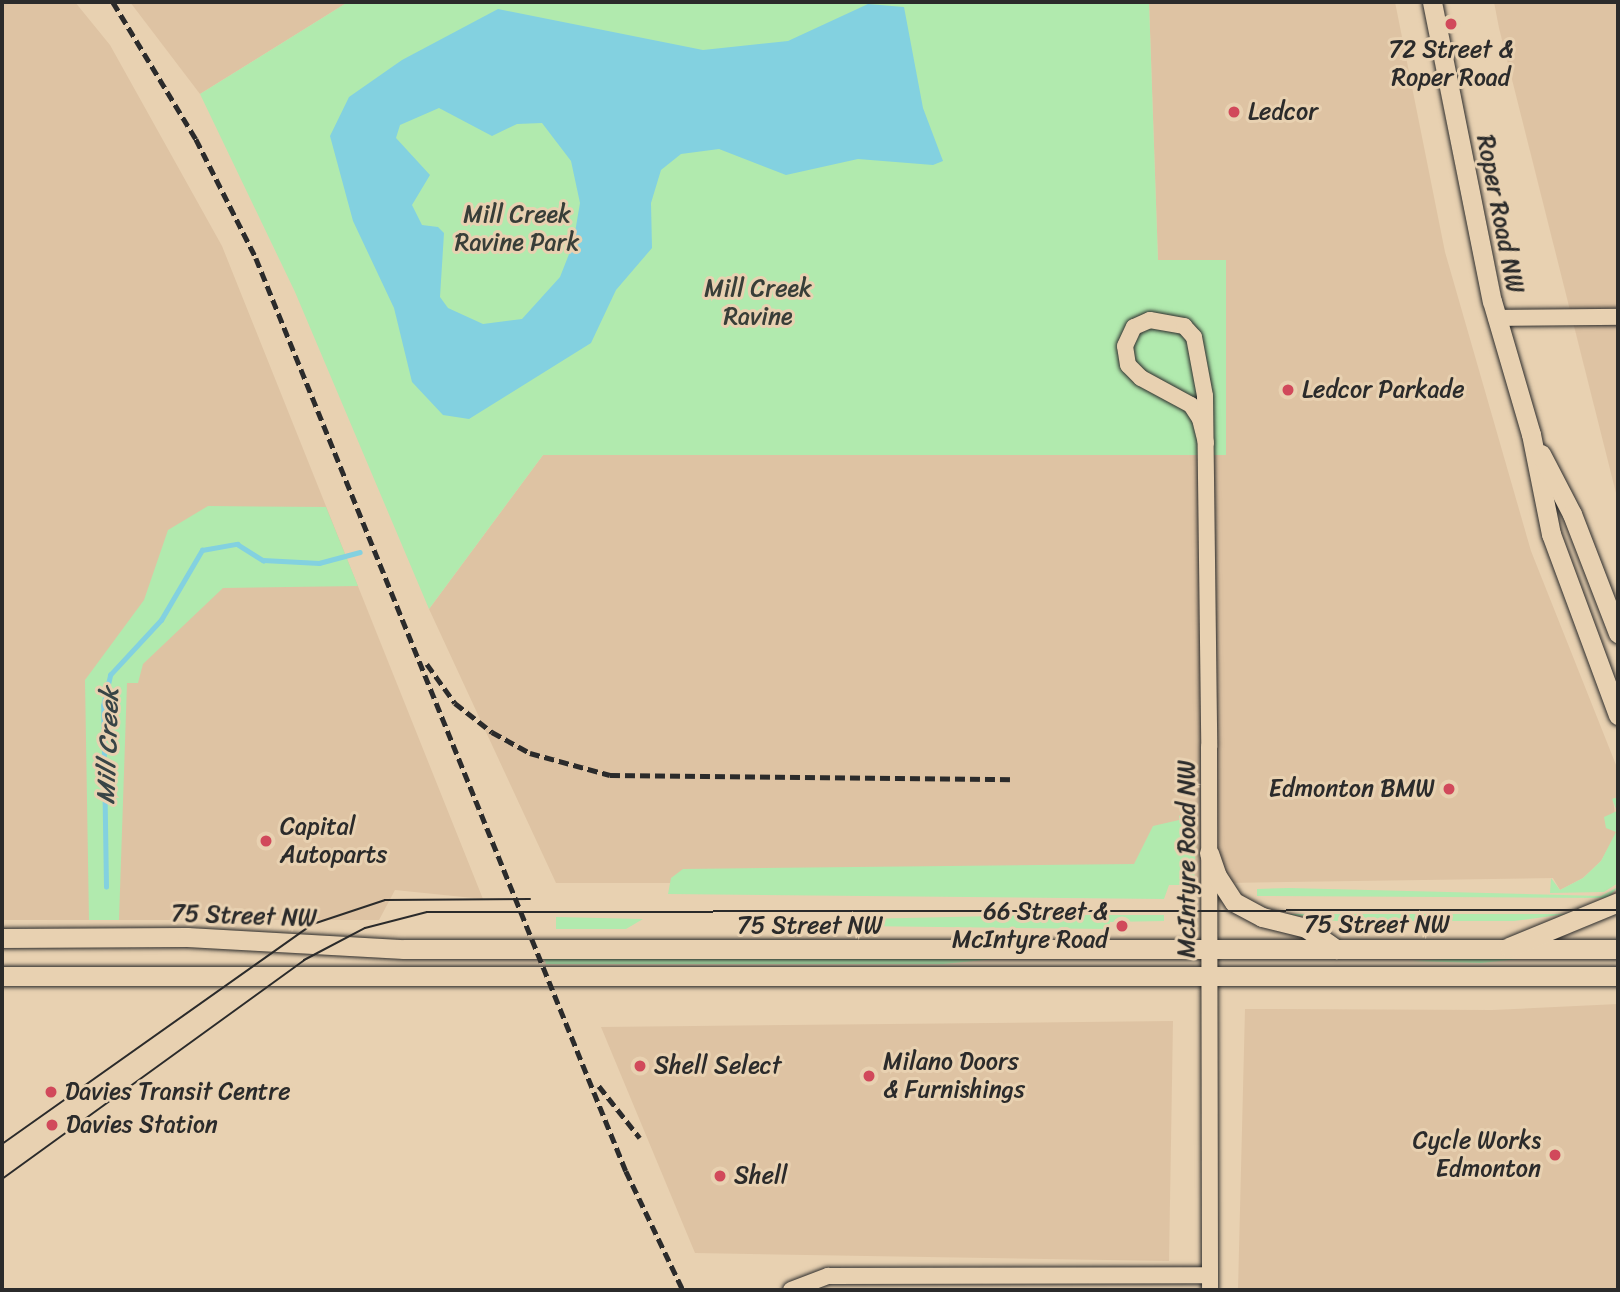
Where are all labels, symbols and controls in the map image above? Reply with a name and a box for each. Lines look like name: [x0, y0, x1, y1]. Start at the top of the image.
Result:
marker: 72 Street & Roper Road: [1443, 16, 1459, 32]
place label: 72 Street & Roper Road: [1389, 36, 1513, 92]
place label: Ledcor: [1248, 98, 1318, 126]
marker: Ledcor: [1226, 104, 1242, 120]
street label: Roper Road NW: [1471, 132, 1529, 296]
park label: Mill Creek Ravine Park: [455, 201, 579, 257]
park label: Mill Creek Ravine: [704, 275, 812, 331]
place label: Ledcor Parkade: [1302, 376, 1464, 404]
marker: Ledcor Parkade: [1280, 382, 1296, 398]
water label: Mill Creek: [90, 687, 126, 805]
street label: McIntyre Road NW: [1173, 760, 1201, 958]
place label: Edmonton BMW: [1269, 775, 1435, 803]
marker: Edmonton BMW: [1441, 781, 1457, 797]
place label: Capital Autoparts: [280, 813, 387, 869]
marker: Capital Autoparts: [258, 833, 274, 849]
place label: 66 Street & McIntyre Road: [952, 898, 1108, 954]
street label: 75 Street NW: [171, 899, 317, 933]
street label: 75 Street NW: [1304, 911, 1450, 939]
street label: 75 Street NW: [737, 912, 883, 940]
marker: 66 Street & McIntyre Road: [1114, 918, 1130, 934]
place label: Milano Doors & Furnishings: [883, 1048, 1025, 1104]
place label: Shell Select: [654, 1052, 782, 1080]
marker: Shell Select: [632, 1058, 648, 1074]
marker: Milano Doors & Furnishings: [861, 1068, 877, 1084]
place label: Davies Transit Centre: [65, 1078, 290, 1106]
marker: Davies Transit Centre: [43, 1084, 59, 1100]
place label: Davies Station: [66, 1111, 219, 1139]
marker: Davies Station: [44, 1117, 60, 1133]
place label: Cycle Works Edmonton: [1413, 1127, 1541, 1183]
marker: Cycle Works Edmonton: [1547, 1147, 1563, 1163]
place label: Shell: [734, 1162, 788, 1190]
marker: Shell: [712, 1168, 728, 1184]

